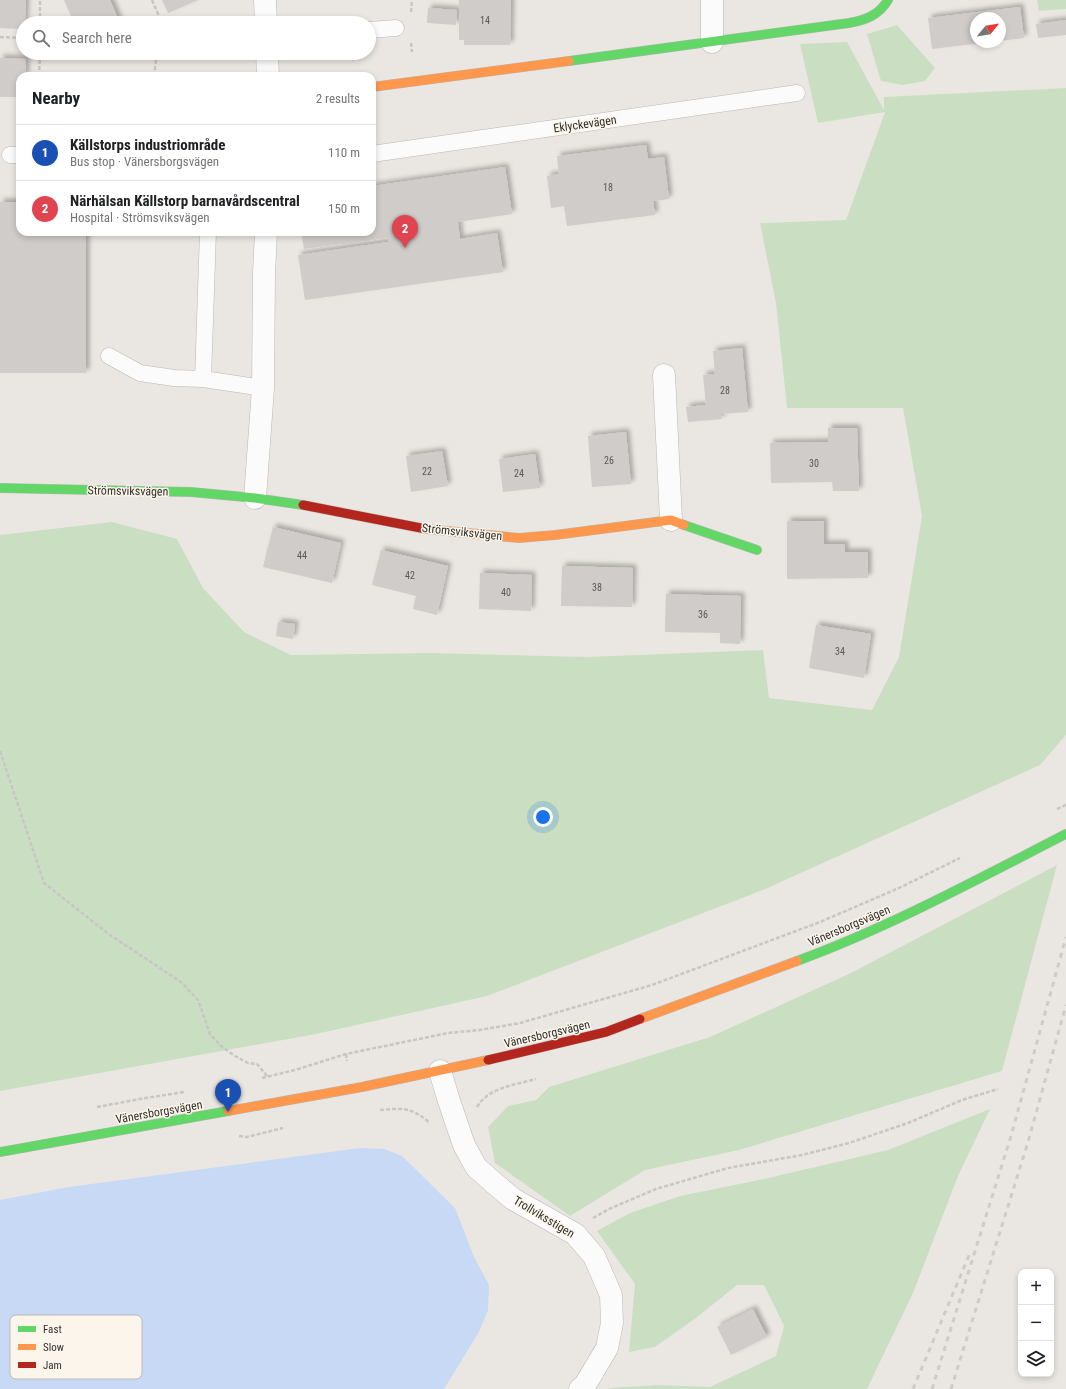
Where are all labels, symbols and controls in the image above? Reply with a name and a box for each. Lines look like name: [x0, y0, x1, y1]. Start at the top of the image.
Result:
north arrow: [970, 12, 1006, 48]
house number: 14: [480, 15, 490, 26]
search box: [16, 16, 376, 60]
icon: search: [30, 27, 52, 49]
text: Search here: [62, 29, 132, 47]
text: Nearby: [32, 88, 80, 108]
text: 2 results: [316, 91, 360, 106]
street label: Eklyckevägen: [553, 113, 618, 135]
text: Källstorps industriområde: [70, 136, 225, 154]
text: 1: [42, 145, 48, 160]
text: 110 m: [328, 145, 360, 160]
text: Bus stop · Vänersborgsvägen: [70, 154, 219, 169]
house number: 18: [603, 182, 613, 193]
text: Närhälsan Källstorp barnavårdscentral: [70, 192, 300, 210]
text: 2: [42, 201, 48, 216]
text: 150 m: [328, 201, 360, 216]
text: Hospital · Strömsviksvägen: [70, 210, 210, 225]
pin: 2: [392, 215, 418, 248]
house number: 28: [720, 385, 730, 396]
house number: 26: [604, 455, 614, 466]
house number: 30: [809, 458, 819, 469]
house number: 22: [422, 466, 432, 477]
house number: 24: [514, 468, 524, 479]
street label: Strömsviksvägen: [88, 483, 169, 499]
street label: Strömsviksvägen: [421, 521, 503, 543]
house number: 44: [297, 550, 307, 561]
house number: 42: [405, 570, 415, 581]
house number: 38: [592, 582, 602, 593]
house number: 40: [501, 587, 511, 598]
house number: 36: [698, 609, 708, 620]
house number: 34: [835, 646, 845, 657]
your location: [533, 807, 553, 827]
street label: Vänersborgsvägen: [806, 902, 892, 950]
street label: Vänersborgsvägen: [503, 1017, 592, 1051]
pin: 1: [215, 1079, 241, 1112]
street label: Vänersborgsvägen: [115, 1097, 204, 1127]
street label: Trollviksstigen: [511, 1193, 577, 1241]
map controls: [1018, 1269, 1054, 1377]
button: +: [1018, 1269, 1054, 1305]
button: −: [1018, 1305, 1054, 1341]
legend: [10, 1315, 142, 1379]
text: Fast: [43, 1323, 62, 1336]
text: Slow: [43, 1341, 64, 1354]
button: layers: [1018, 1341, 1054, 1377]
text: Jam: [43, 1359, 62, 1372]

